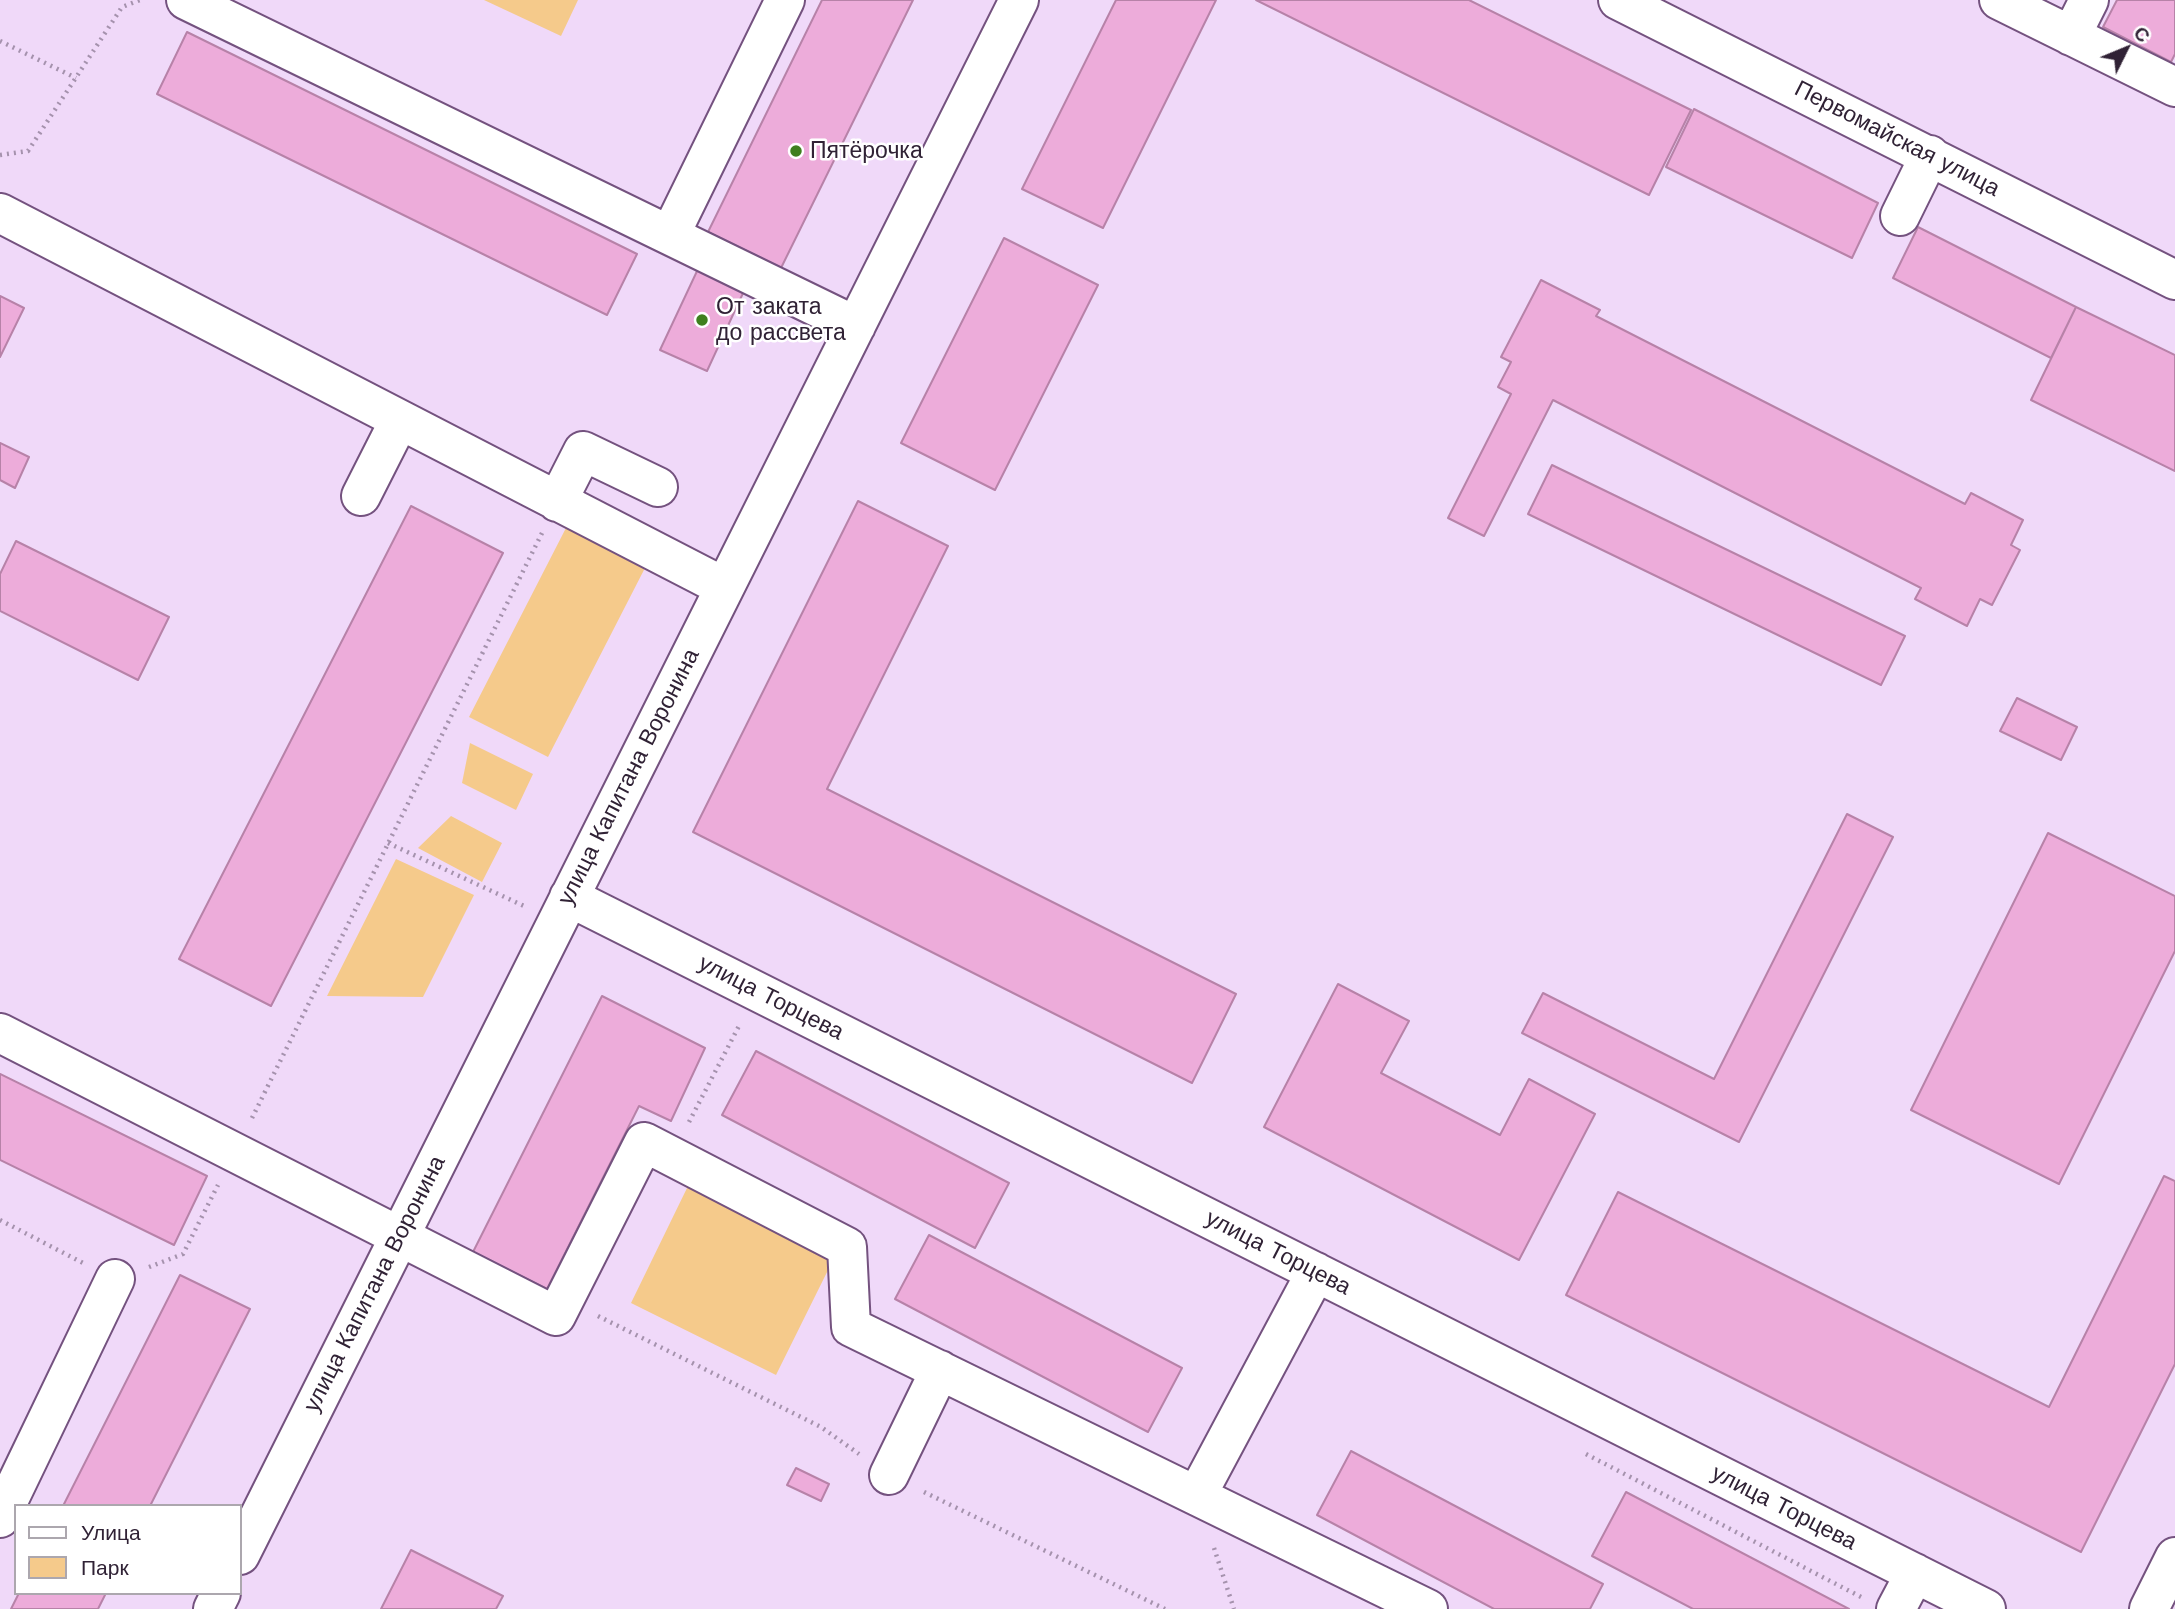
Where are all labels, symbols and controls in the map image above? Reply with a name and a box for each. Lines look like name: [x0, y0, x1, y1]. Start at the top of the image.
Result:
north arrow: [2091, 14, 2161, 84]
text: С: [2129, 21, 2155, 47]
street label: Первомайская улица: [1790, 75, 2004, 203]
place label: Пятёрочка: [810, 137, 923, 165]
marker: Пятёрочка: [788, 143, 804, 159]
place label: От заката до рассвета: [716, 293, 846, 347]
marker: От заката до рассвета: [694, 312, 710, 328]
street label: улица Капитана Воронина: [552, 644, 706, 910]
street label: улица Торцева: [694, 950, 848, 1046]
street label: улица Капитана Воронина: [298, 1151, 452, 1417]
street label: улица Торцева: [1201, 1205, 1355, 1301]
street label: улица Торцева: [1707, 1460, 1861, 1556]
legend: [14, 1504, 242, 1595]
text: Улица: [81, 1520, 141, 1545]
text: Парк: [81, 1555, 129, 1580]

